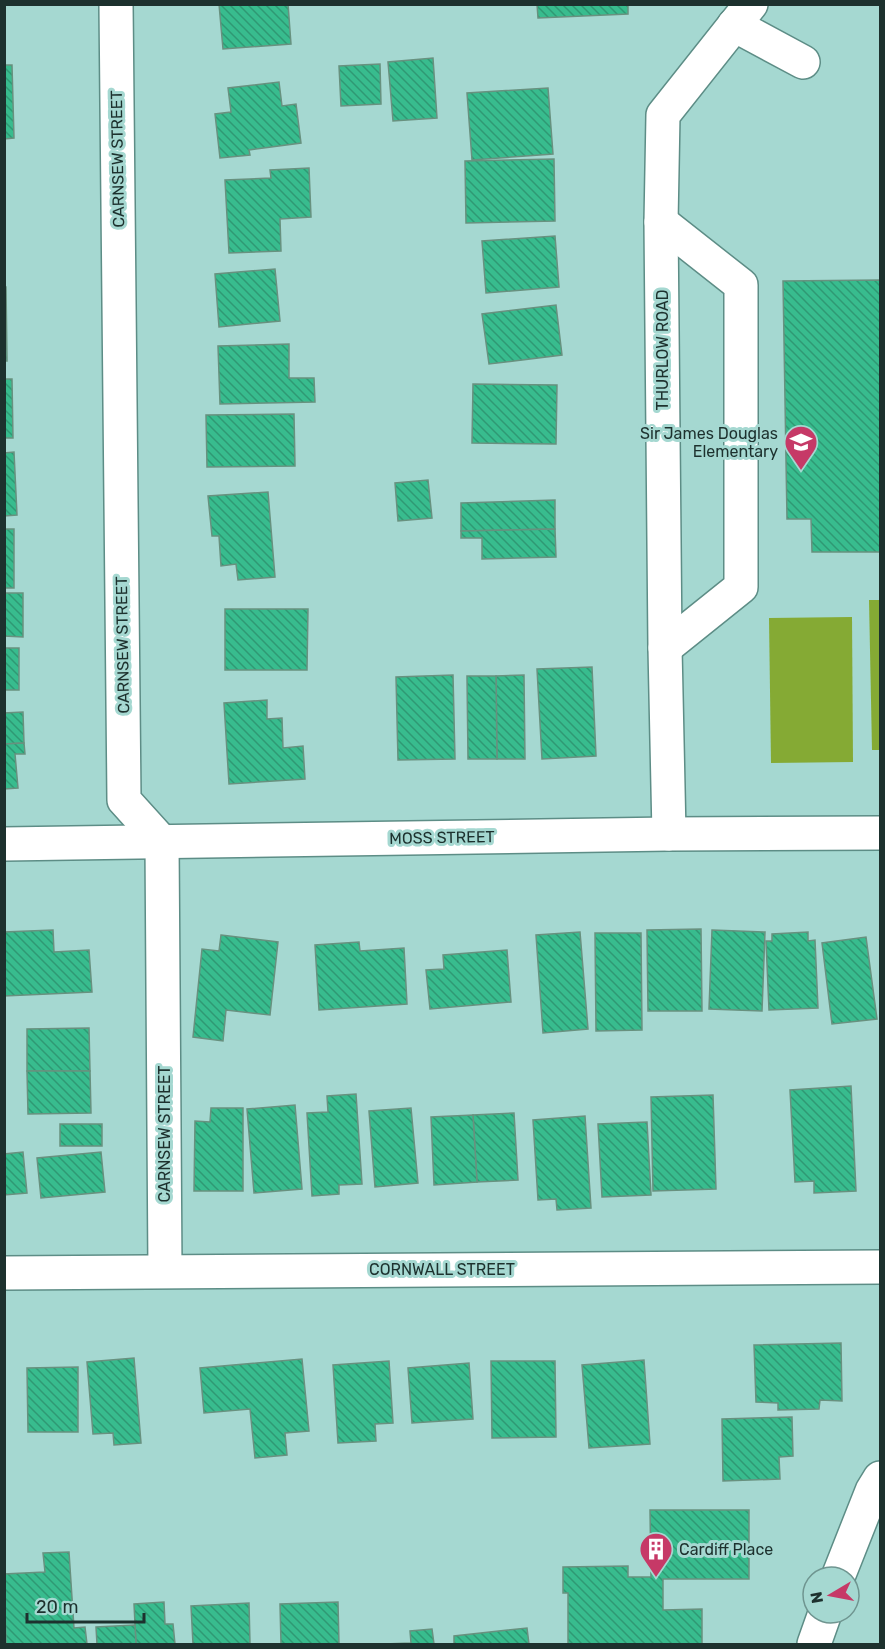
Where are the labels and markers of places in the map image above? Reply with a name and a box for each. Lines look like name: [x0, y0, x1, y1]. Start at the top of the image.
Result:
place label: Sir James Douglas Elementary: [640, 424, 778, 461]
school or university icon: Sir James Douglas Elementary: [783, 424, 819, 471]
building icon: Cardiff Place: [638, 1531, 674, 1578]
place label: Cardiff Place: [679, 1540, 773, 1559]

